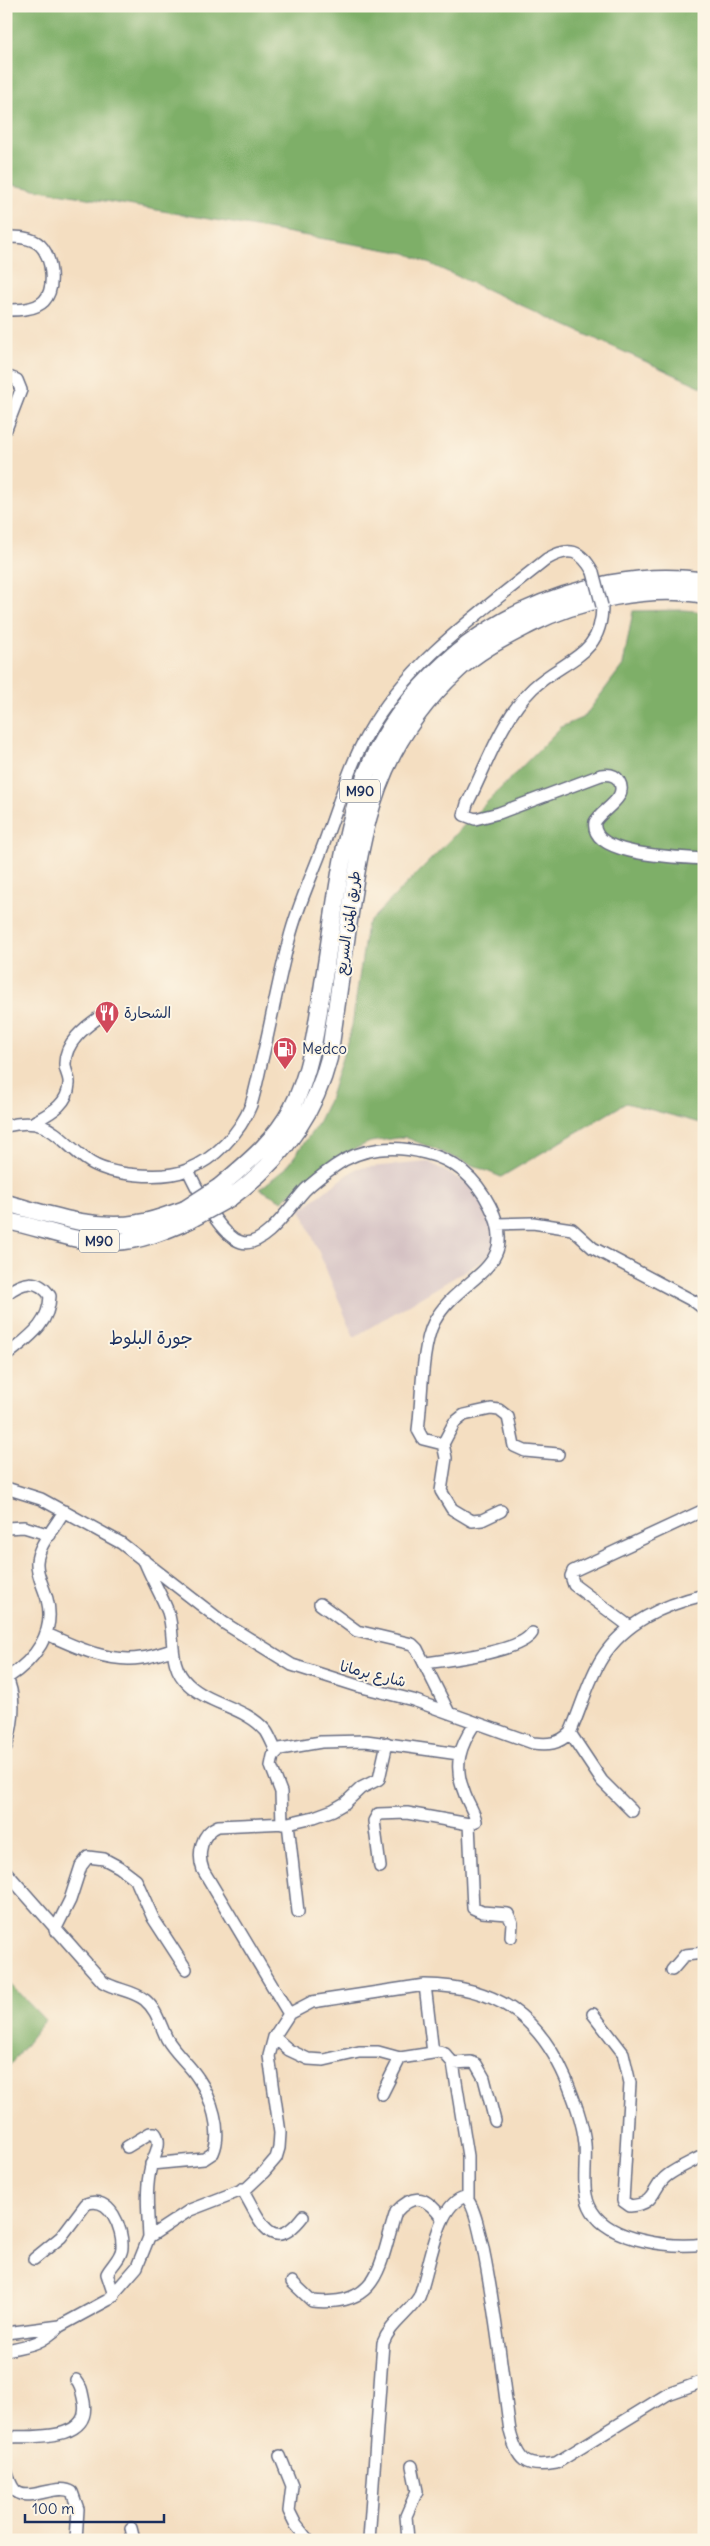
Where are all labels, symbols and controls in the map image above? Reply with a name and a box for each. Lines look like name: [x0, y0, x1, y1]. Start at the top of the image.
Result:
road number: M90: [340, 779, 380, 802]
street label: طريق المتن السريع: [331, 870, 366, 977]
restaurant icon: الشحارة: [94, 1000, 120, 1034]
place label: الشحارة: [124, 1003, 171, 1022]
fuel station icon: Medco: [272, 1036, 298, 1070]
place label: Medco: [302, 1039, 347, 1058]
road number: M90: [79, 1230, 119, 1252]
district label: جورة البلوط: [109, 1326, 193, 1349]
street label: شارع برمانا: [338, 1656, 408, 1692]
scale bar: [25, 2491, 164, 2523]
text: 100 m: [32, 2499, 74, 2518]

